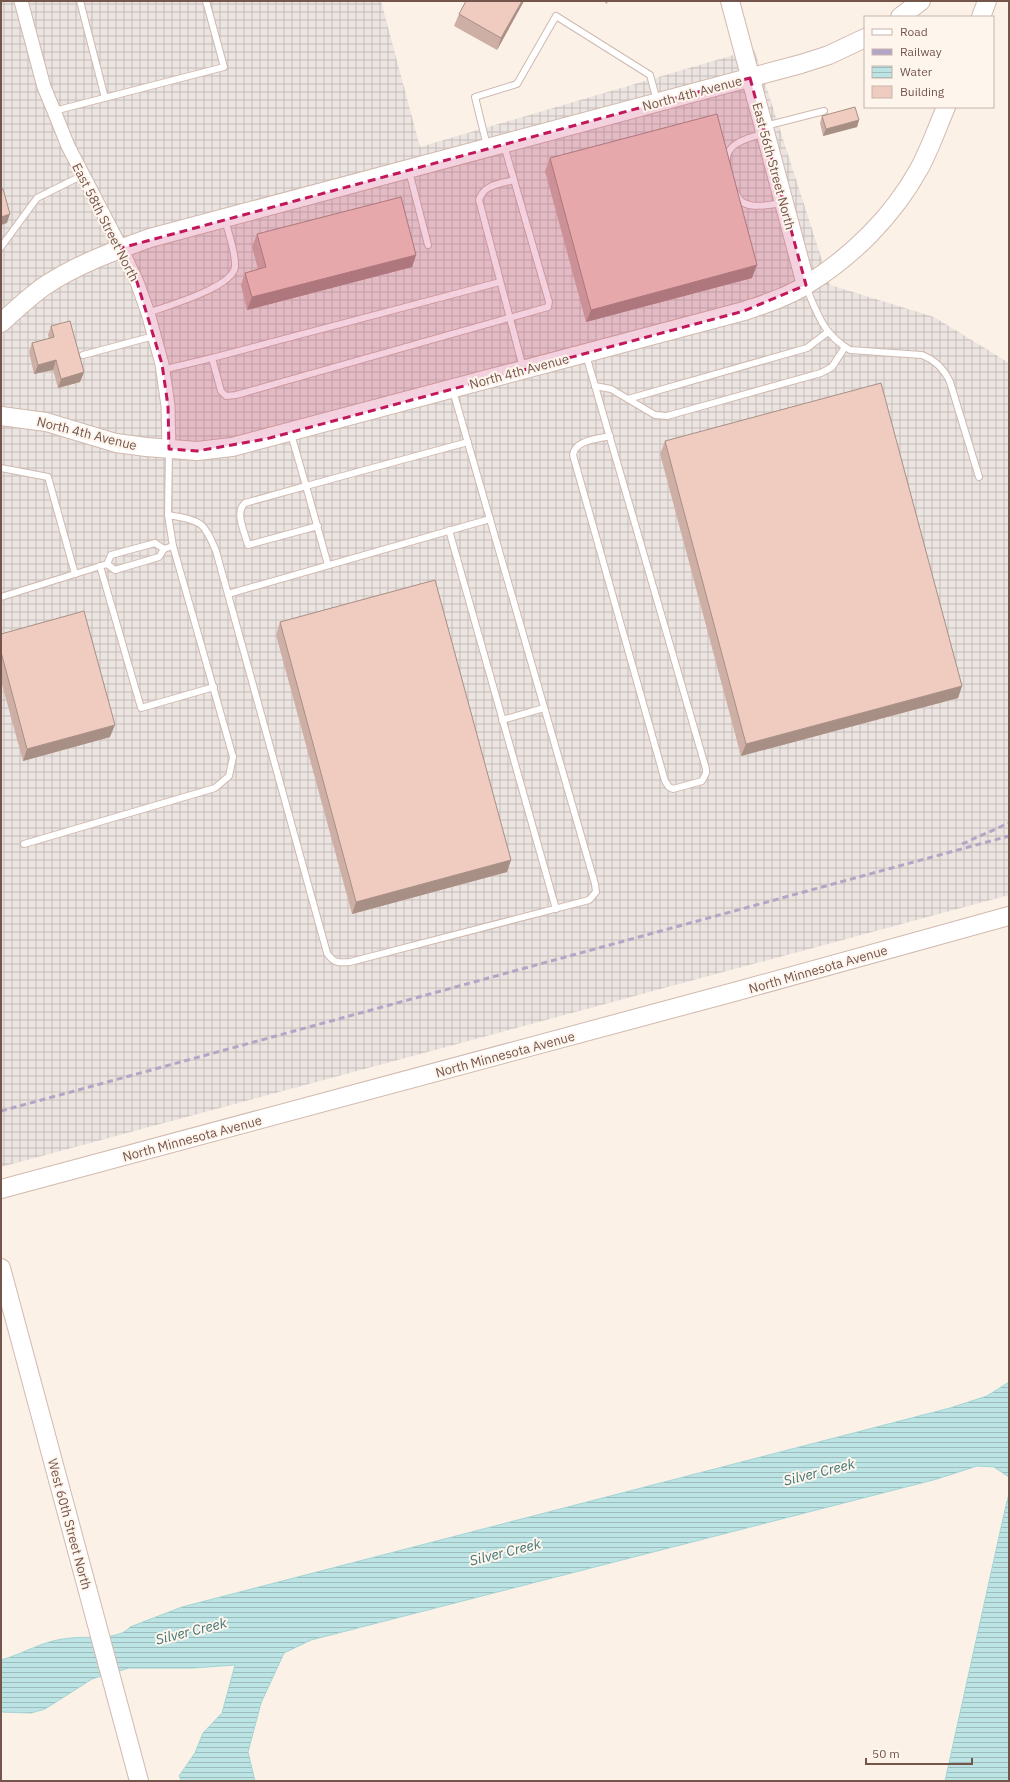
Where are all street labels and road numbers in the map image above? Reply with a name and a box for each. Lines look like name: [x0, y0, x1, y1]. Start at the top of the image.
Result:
street label: North 4th Avenue: [640, 72, 744, 115]
street label: East 56th Street North: [748, 101, 799, 232]
street label: East 58th Street North: [68, 160, 143, 284]
street label: North 4th Avenue: [467, 350, 571, 393]
street label: North 4th Avenue: [35, 413, 139, 454]
street label: North Minnesota Avenue: [747, 942, 890, 997]
street label: North Minnesota Avenue: [434, 1028, 577, 1081]
street label: North Minnesota Avenue: [121, 1112, 264, 1165]
street label: West 60th Street North: [44, 1457, 95, 1592]

